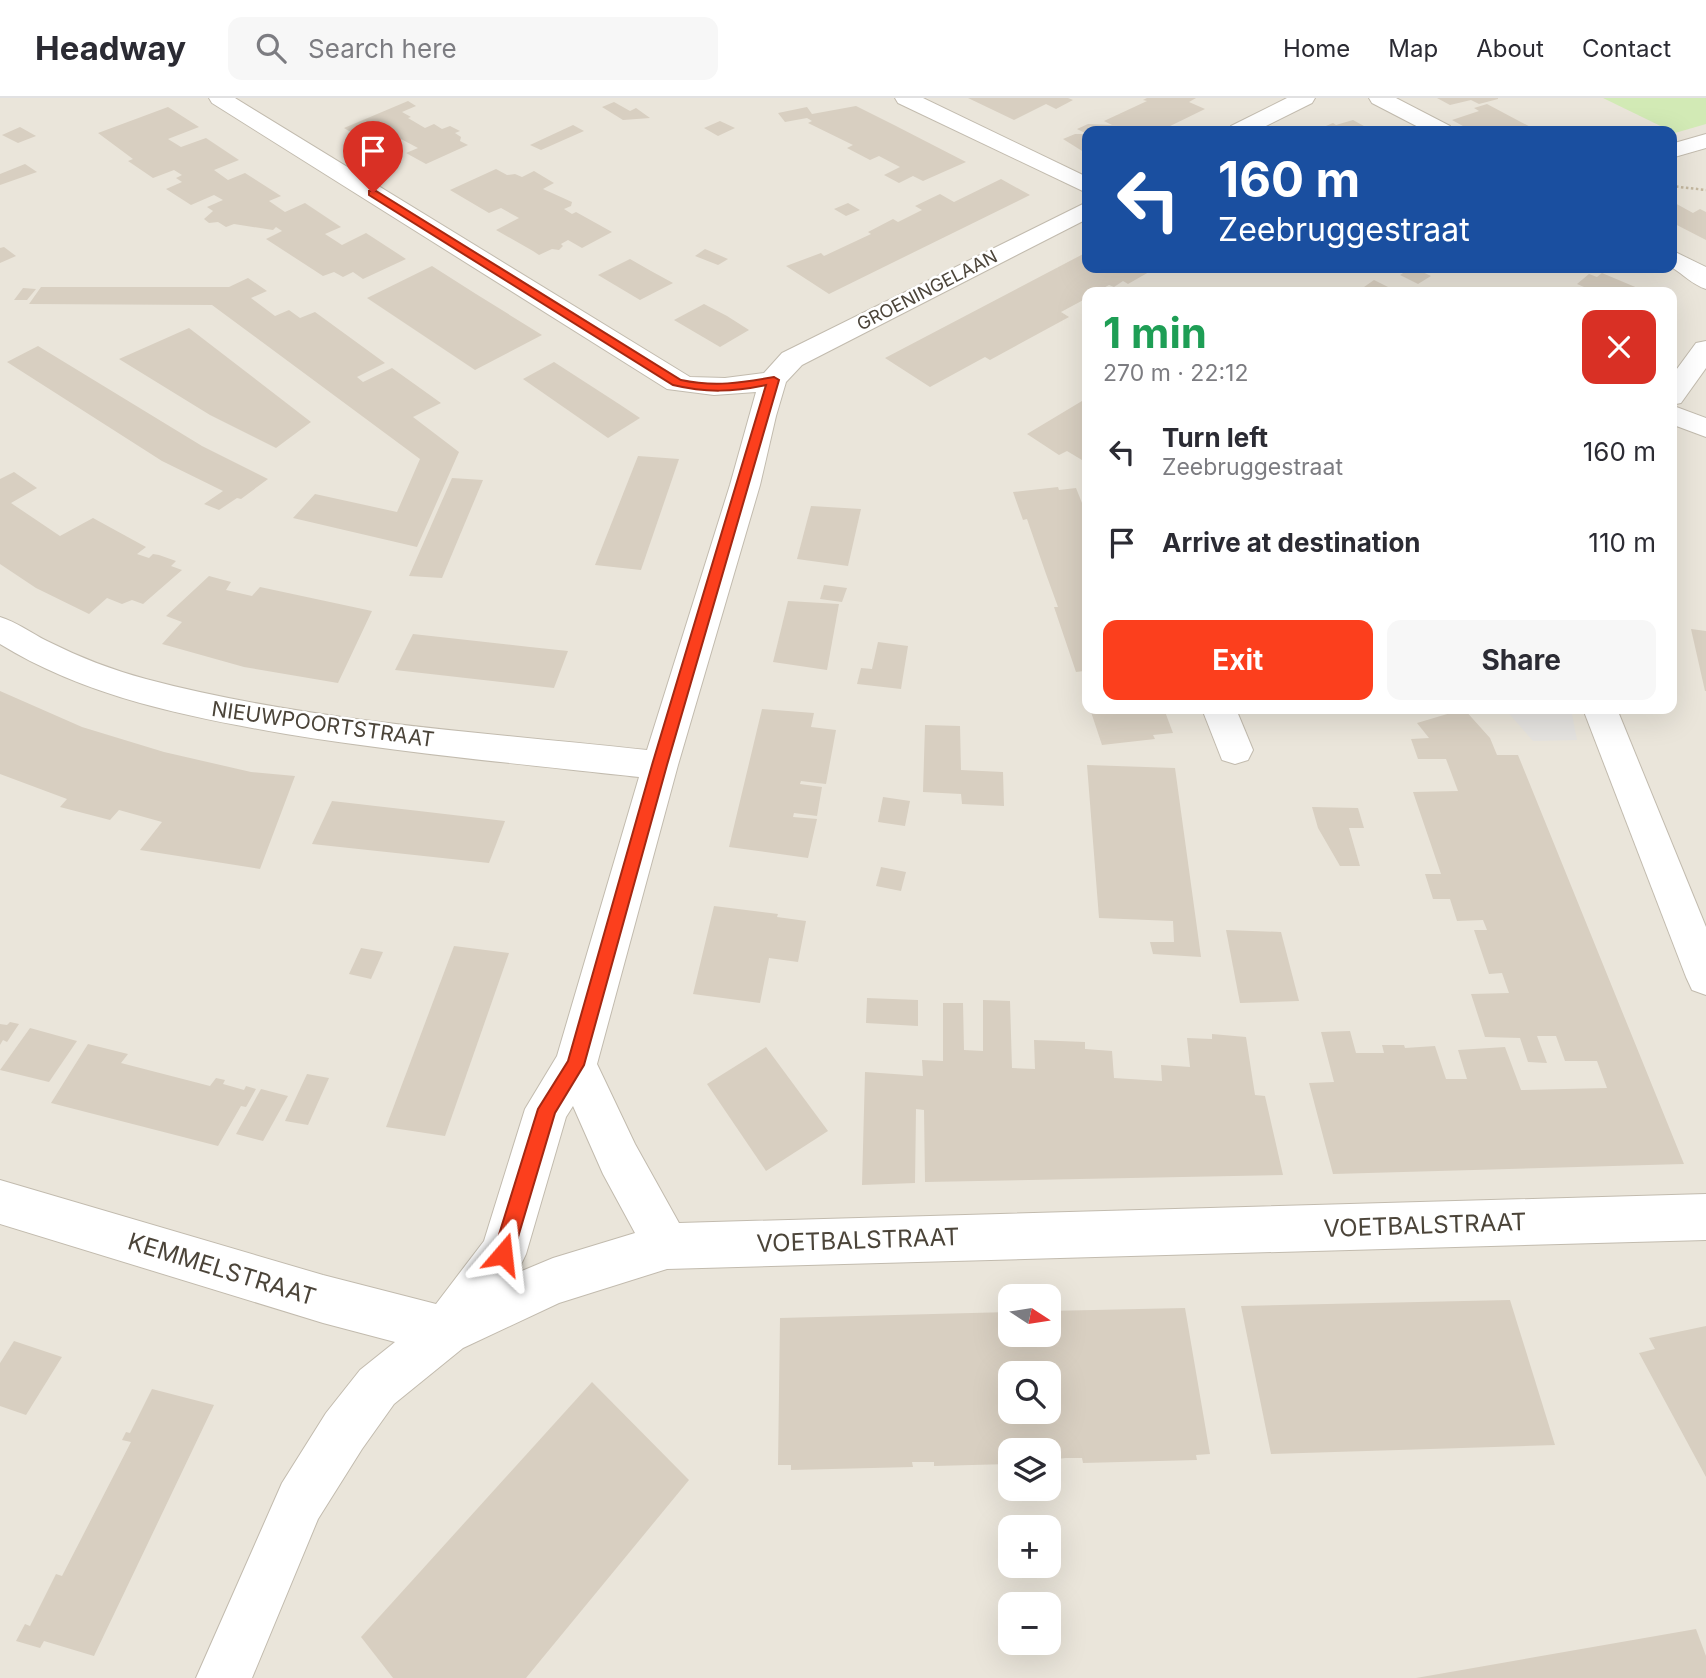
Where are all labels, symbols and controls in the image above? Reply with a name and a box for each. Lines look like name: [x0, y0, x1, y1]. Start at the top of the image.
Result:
search box: [228, 17, 718, 80]
text: Headway: [35, 28, 186, 68]
icon: search: [252, 29, 290, 67]
text: Search here: [308, 33, 457, 64]
text: Home: [1283, 34, 1350, 63]
text: Map: [1388, 34, 1438, 63]
text: About: [1476, 34, 1544, 63]
text: Contact: [1582, 34, 1671, 63]
pin: [343, 121, 403, 193]
icon: arrive: [354, 132, 392, 170]
text: 160 m: [1218, 150, 1360, 209]
icon: left: [1103, 154, 1194, 245]
text: Zeebruggestraat: [1218, 210, 1470, 249]
street label: GROENINGELAAN: [853, 246, 1001, 334]
text: 1 min: [1103, 307, 1207, 358]
button: close: [1582, 310, 1656, 384]
text: 270 m · 22:12: [1103, 359, 1248, 387]
text: Turn left: [1162, 422, 1268, 453]
icon: left: [1103, 433, 1141, 471]
text: 160 m: [1583, 436, 1656, 467]
text: Zeebruggestraat: [1162, 453, 1343, 481]
icon: arrive: [1103, 524, 1141, 562]
text: Arrive at destination: [1162, 527, 1421, 558]
text: 110 m: [1588, 527, 1656, 558]
button: Exit: [1103, 620, 1373, 700]
button: Share: [1387, 620, 1656, 700]
street label: NIEUWPOORTSTRAAT: [210, 696, 436, 752]
street label: VOETBALSTRAAT: [1323, 1207, 1527, 1243]
position arrow: [466, 1217, 540, 1291]
street label: VOETBALSTRAAT: [756, 1222, 960, 1258]
street label: KEMMELSTRAAT: [124, 1227, 320, 1311]
north arrow: [998, 1284, 1060, 1348]
map controls: [998, 1284, 1061, 1655]
button: search: [998, 1361, 1061, 1424]
button: layers: [998, 1438, 1061, 1501]
button: +: [998, 1515, 1061, 1578]
button: −: [998, 1592, 1061, 1655]

